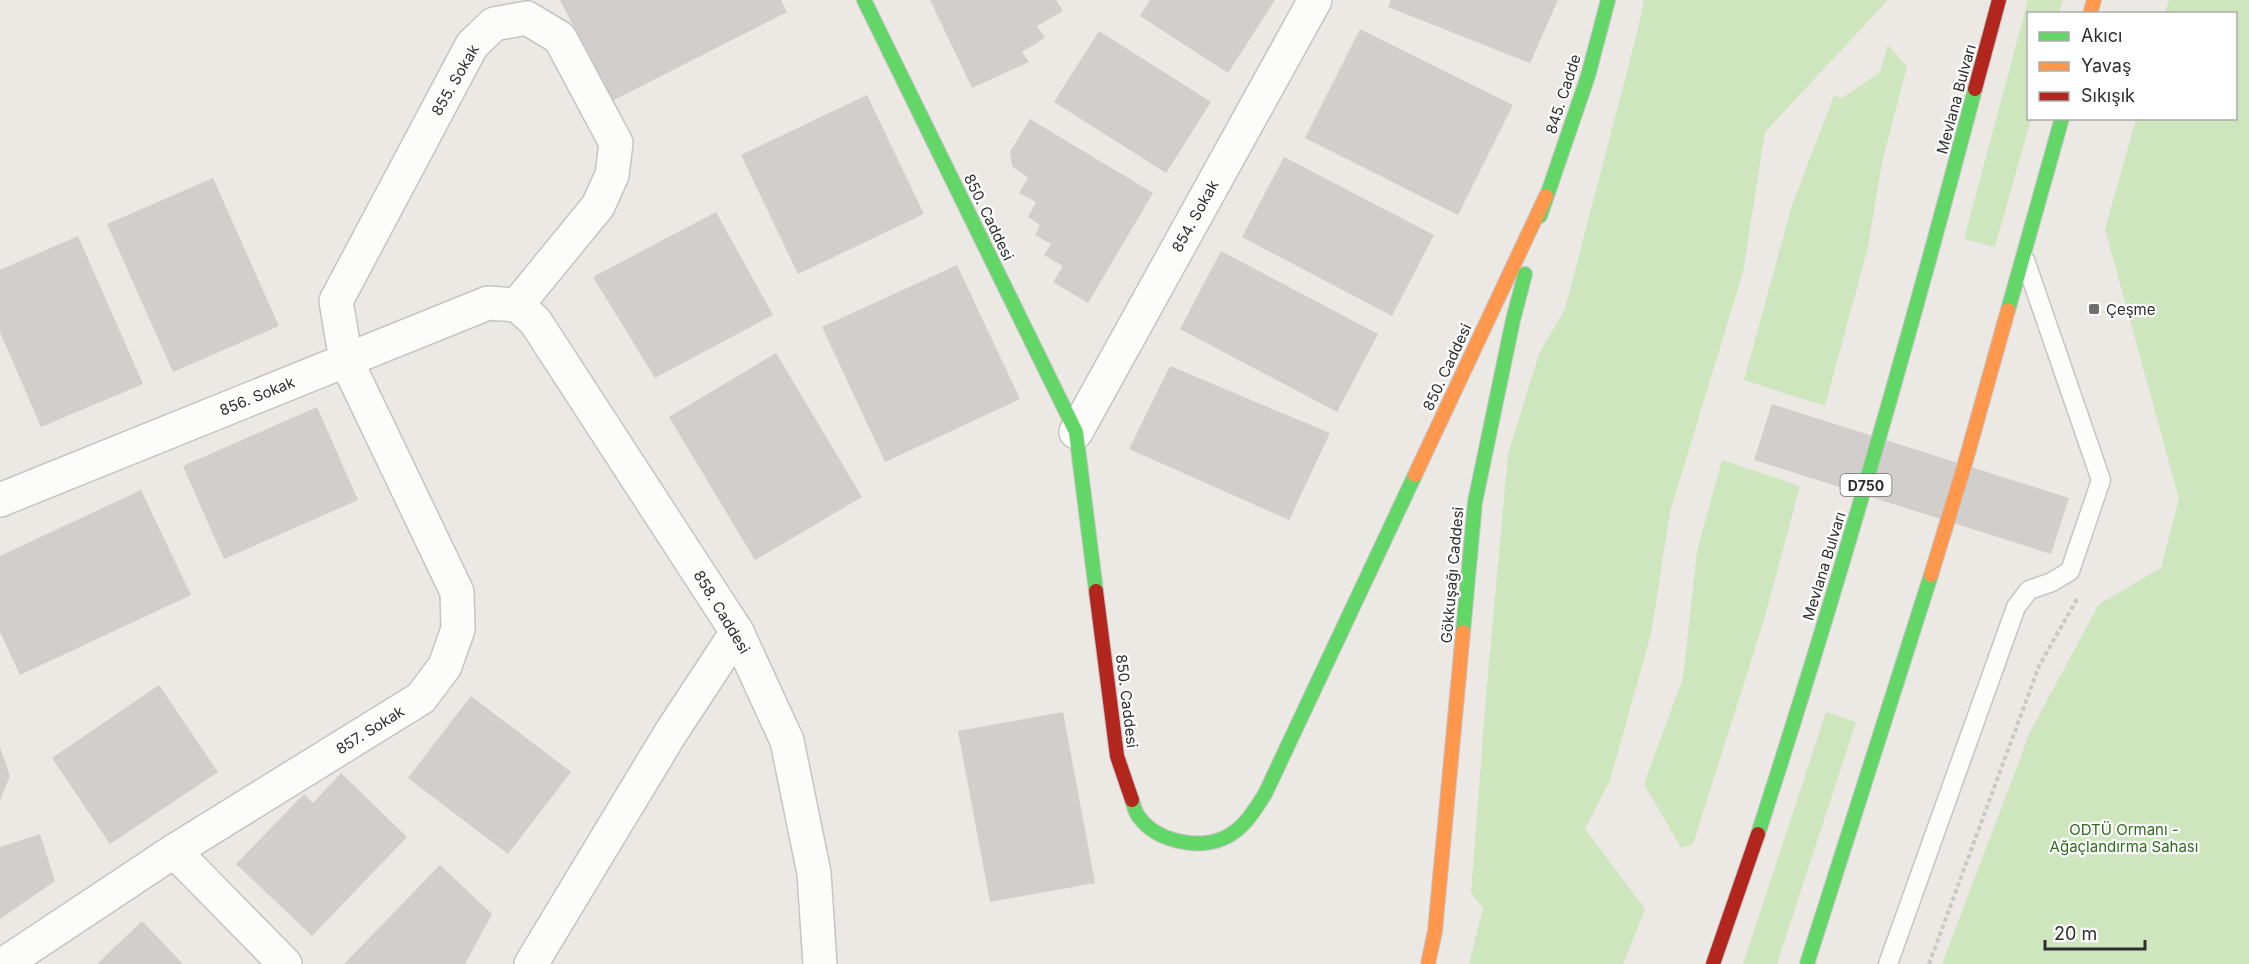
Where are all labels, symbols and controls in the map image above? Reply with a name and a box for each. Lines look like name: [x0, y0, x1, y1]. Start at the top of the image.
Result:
legend: [2027, 12, 2237, 120]
text: Akıcı: [2081, 25, 2122, 46]
street label: 855. Sokak: [427, 40, 483, 119]
street label: Mevlana Bulvarı: [1932, 42, 1980, 156]
street label: 845. Cadde: [1541, 52, 1585, 136]
text: Yavaş: [2081, 55, 2131, 76]
text: Sıkışık: [2081, 85, 2135, 106]
street label: 850. Caddesi: [960, 171, 1018, 263]
street label: 854. Sokak: [1167, 176, 1223, 255]
place label: Çeşme: [2106, 300, 2156, 319]
marker: Çeşme: [2087, 302, 2101, 316]
street label: 850. Caddesi: [1419, 320, 1475, 414]
street label: 856. Sokak: [217, 372, 298, 420]
road number: D750: [1840, 474, 1892, 496]
street label: Gökkuşağı Caddesi: [1437, 506, 1467, 644]
street label: Mevlana Bulvarı: [1798, 509, 1850, 623]
street label: 858. Caddesi: [690, 567, 754, 657]
street label: 850. Caddesi: [1112, 653, 1142, 749]
street label: 857. Sokak: [332, 701, 408, 758]
park label: ODTÜ Ormanı - Ağaçlandırma Sahası: [2050, 820, 2198, 856]
scale bar: [2045, 913, 2146, 951]
text: 20 m: [2054, 923, 2097, 944]

